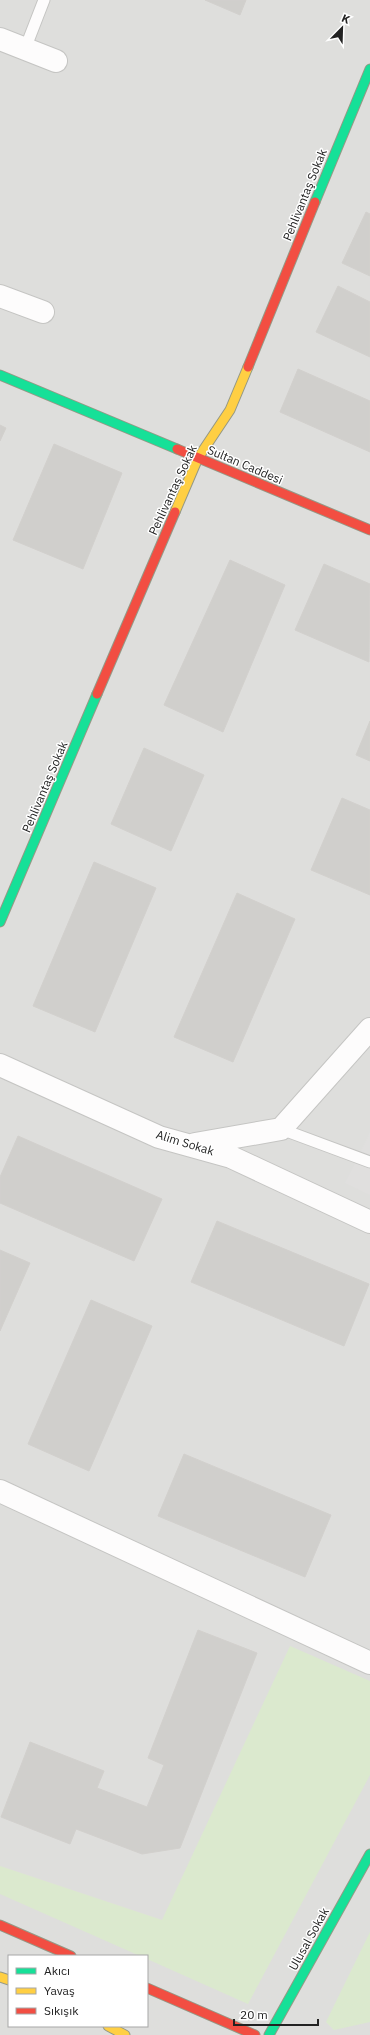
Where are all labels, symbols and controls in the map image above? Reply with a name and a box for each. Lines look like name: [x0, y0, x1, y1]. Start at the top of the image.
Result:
north arrow: [322, 8, 362, 48]
text: K: [340, 11, 352, 27]
street label: Pehlivantaş Sokak: [279, 146, 330, 243]
street label: Pehlivantaş Sokak: [145, 442, 200, 537]
street label: Sultan Caddesi: [205, 442, 285, 487]
street label: Pehlivantaş Sokak: [19, 738, 71, 835]
street label: Alim Sokak: [154, 1127, 217, 1159]
street label: Ulusal Sokak: [285, 1904, 332, 1973]
legend: [8, 1955, 148, 2027]
text: Akıcı: [44, 1963, 70, 1978]
text: Yavaş: [44, 1983, 75, 1998]
scale bar: [234, 2001, 318, 2027]
text: Sıkışık: [44, 2003, 79, 2018]
text: 20 m: [240, 2007, 268, 2022]

